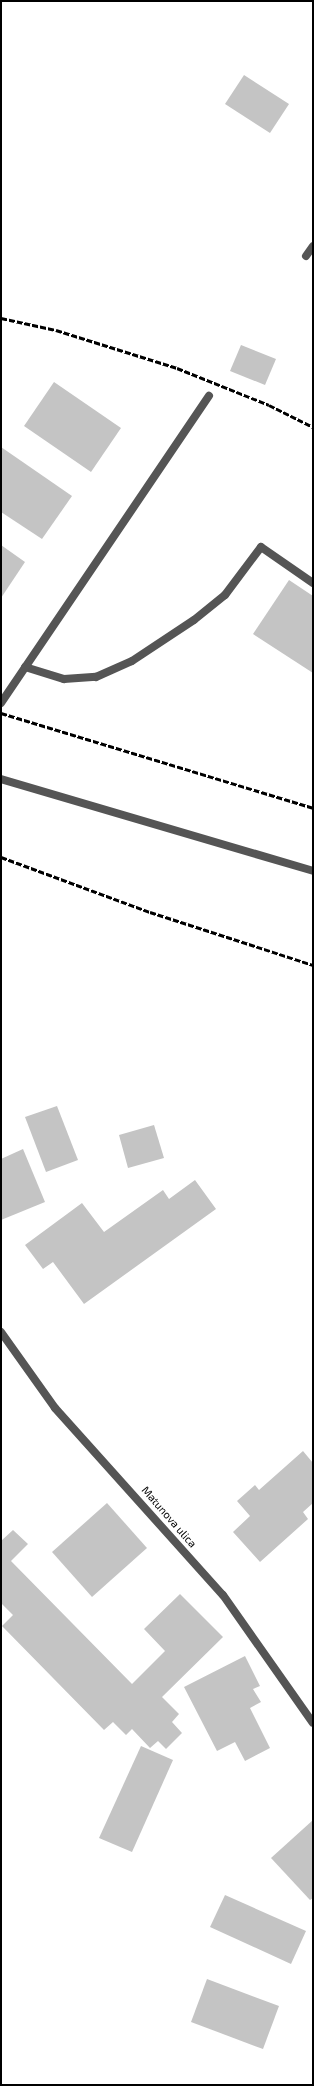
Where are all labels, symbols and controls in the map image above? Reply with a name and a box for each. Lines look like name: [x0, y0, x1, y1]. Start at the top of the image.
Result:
street label: Matunova ulica: [139, 1484, 199, 1550]

